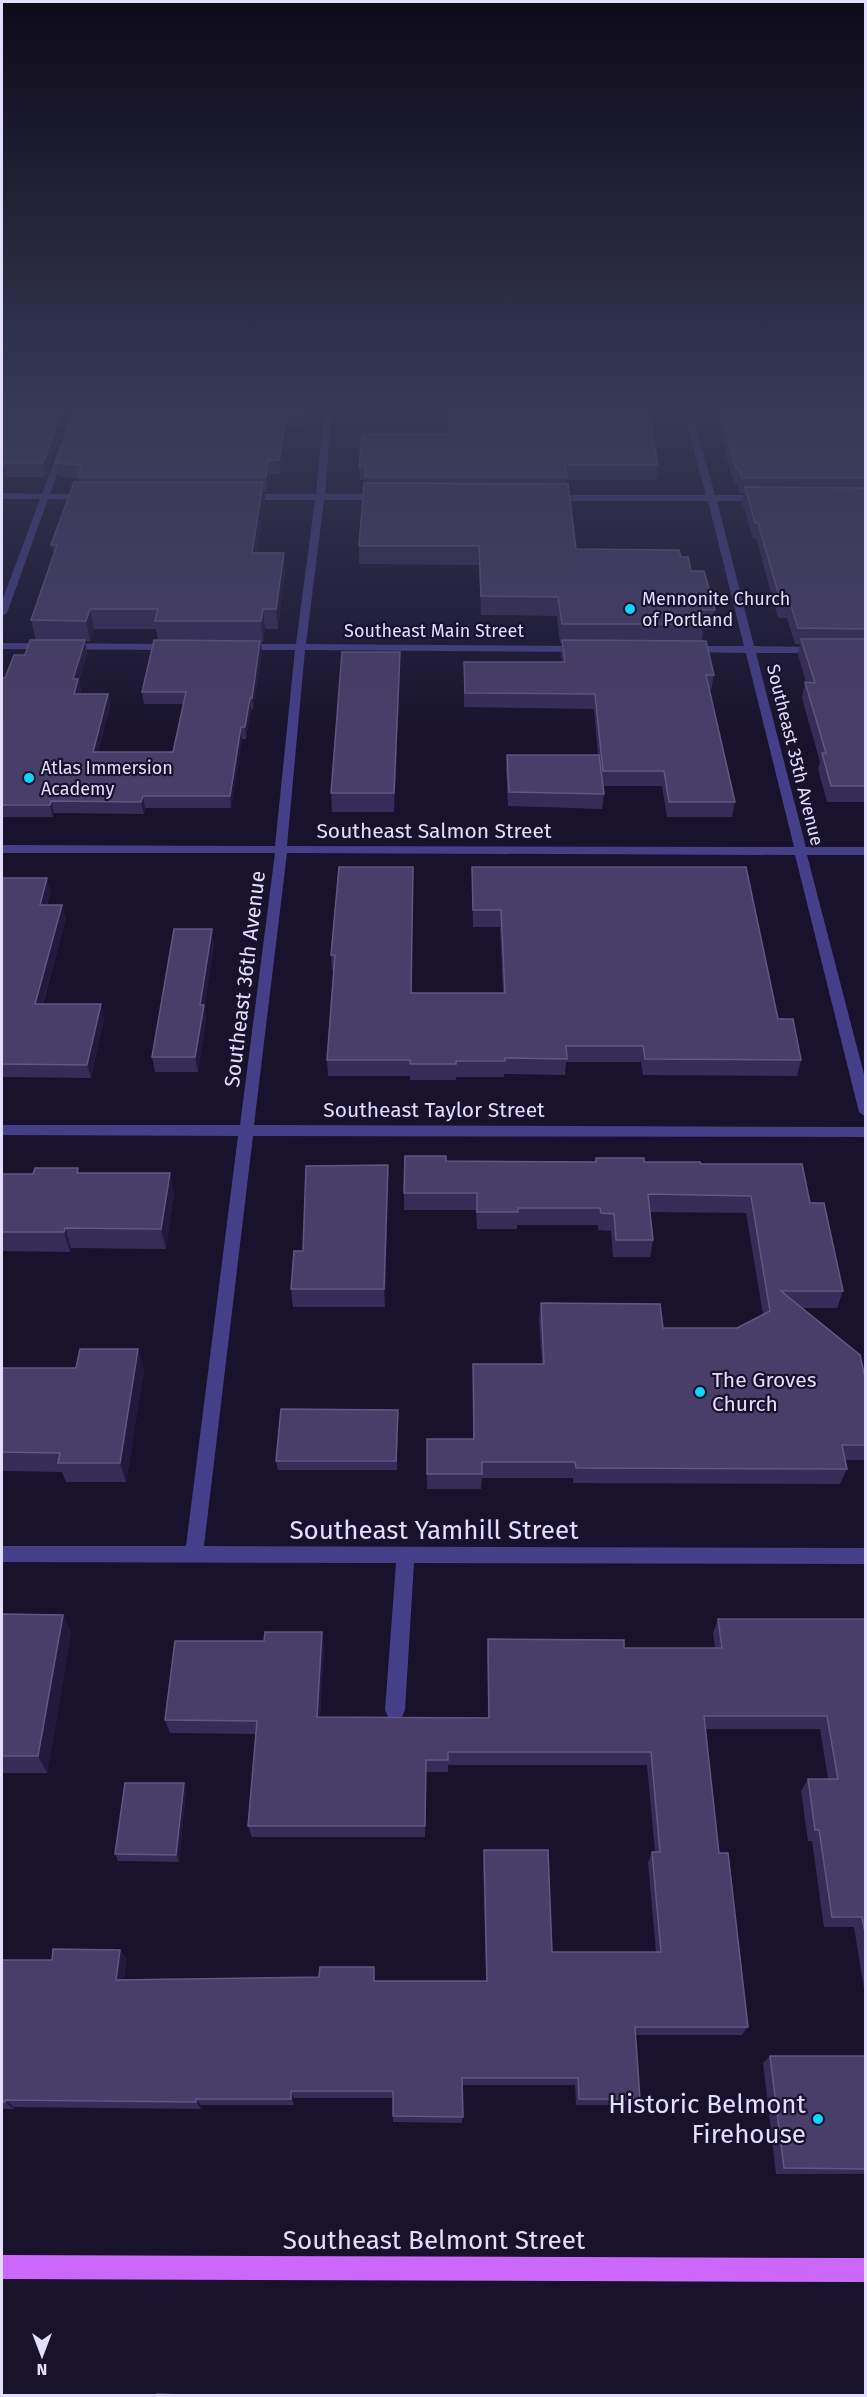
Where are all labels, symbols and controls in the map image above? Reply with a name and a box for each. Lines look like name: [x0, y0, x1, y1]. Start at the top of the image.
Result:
place label: Mennonite Church of Portland: [642, 588, 790, 631]
marker: Mennonite Church of Portland: [623, 602, 637, 616]
street label: Southeast Main Street: [344, 620, 524, 642]
street label: Southeast 35th Avenue: [762, 662, 828, 848]
place label: Atlas Immersion Academy: [41, 757, 173, 800]
marker: Atlas Immersion Academy: [22, 771, 36, 785]
street label: Southeast Salmon Street: [316, 818, 552, 844]
street label: Southeast 36th Avenue: [219, 869, 271, 1089]
street label: Southeast Taylor Street: [323, 1097, 545, 1123]
place label: The Groves Church: [712, 1367, 817, 1417]
marker: The Groves Church: [693, 1385, 707, 1399]
street label: Southeast Yamhill Street: [289, 1515, 579, 1546]
place label: Historic Belmont Firehouse: [608, 2089, 807, 2150]
marker: Historic Belmont Firehouse: [811, 2112, 825, 2126]
street label: Southeast Belmont Street: [283, 2225, 586, 2256]
north arrow: [12, 2325, 72, 2385]
text: N: [37, 2360, 47, 2379]

